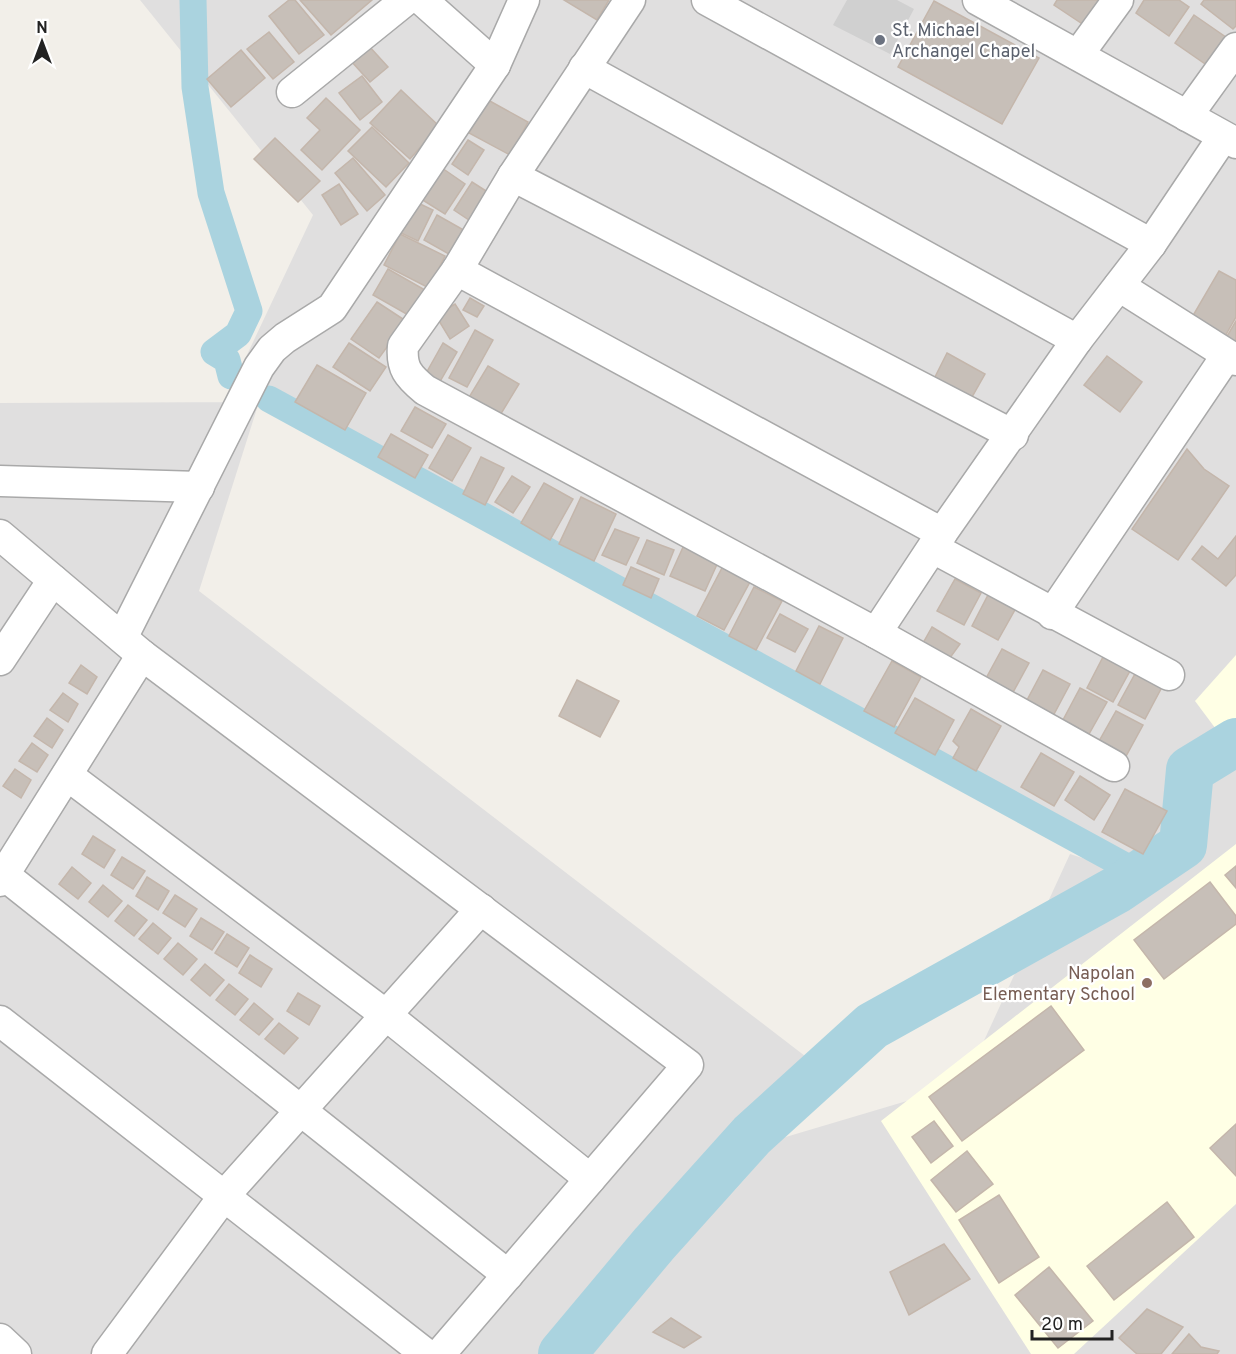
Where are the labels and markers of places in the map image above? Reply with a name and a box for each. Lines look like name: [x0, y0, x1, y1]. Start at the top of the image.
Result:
place label: St. Michael Archangel Chapel: [892, 20, 1035, 64]
marker: St. Michael Archangel Chapel: [873, 33, 887, 47]
place label: Napolan Elementary School: [982, 963, 1135, 1007]
marker: Napolan Elementary School: [1140, 976, 1154, 990]

